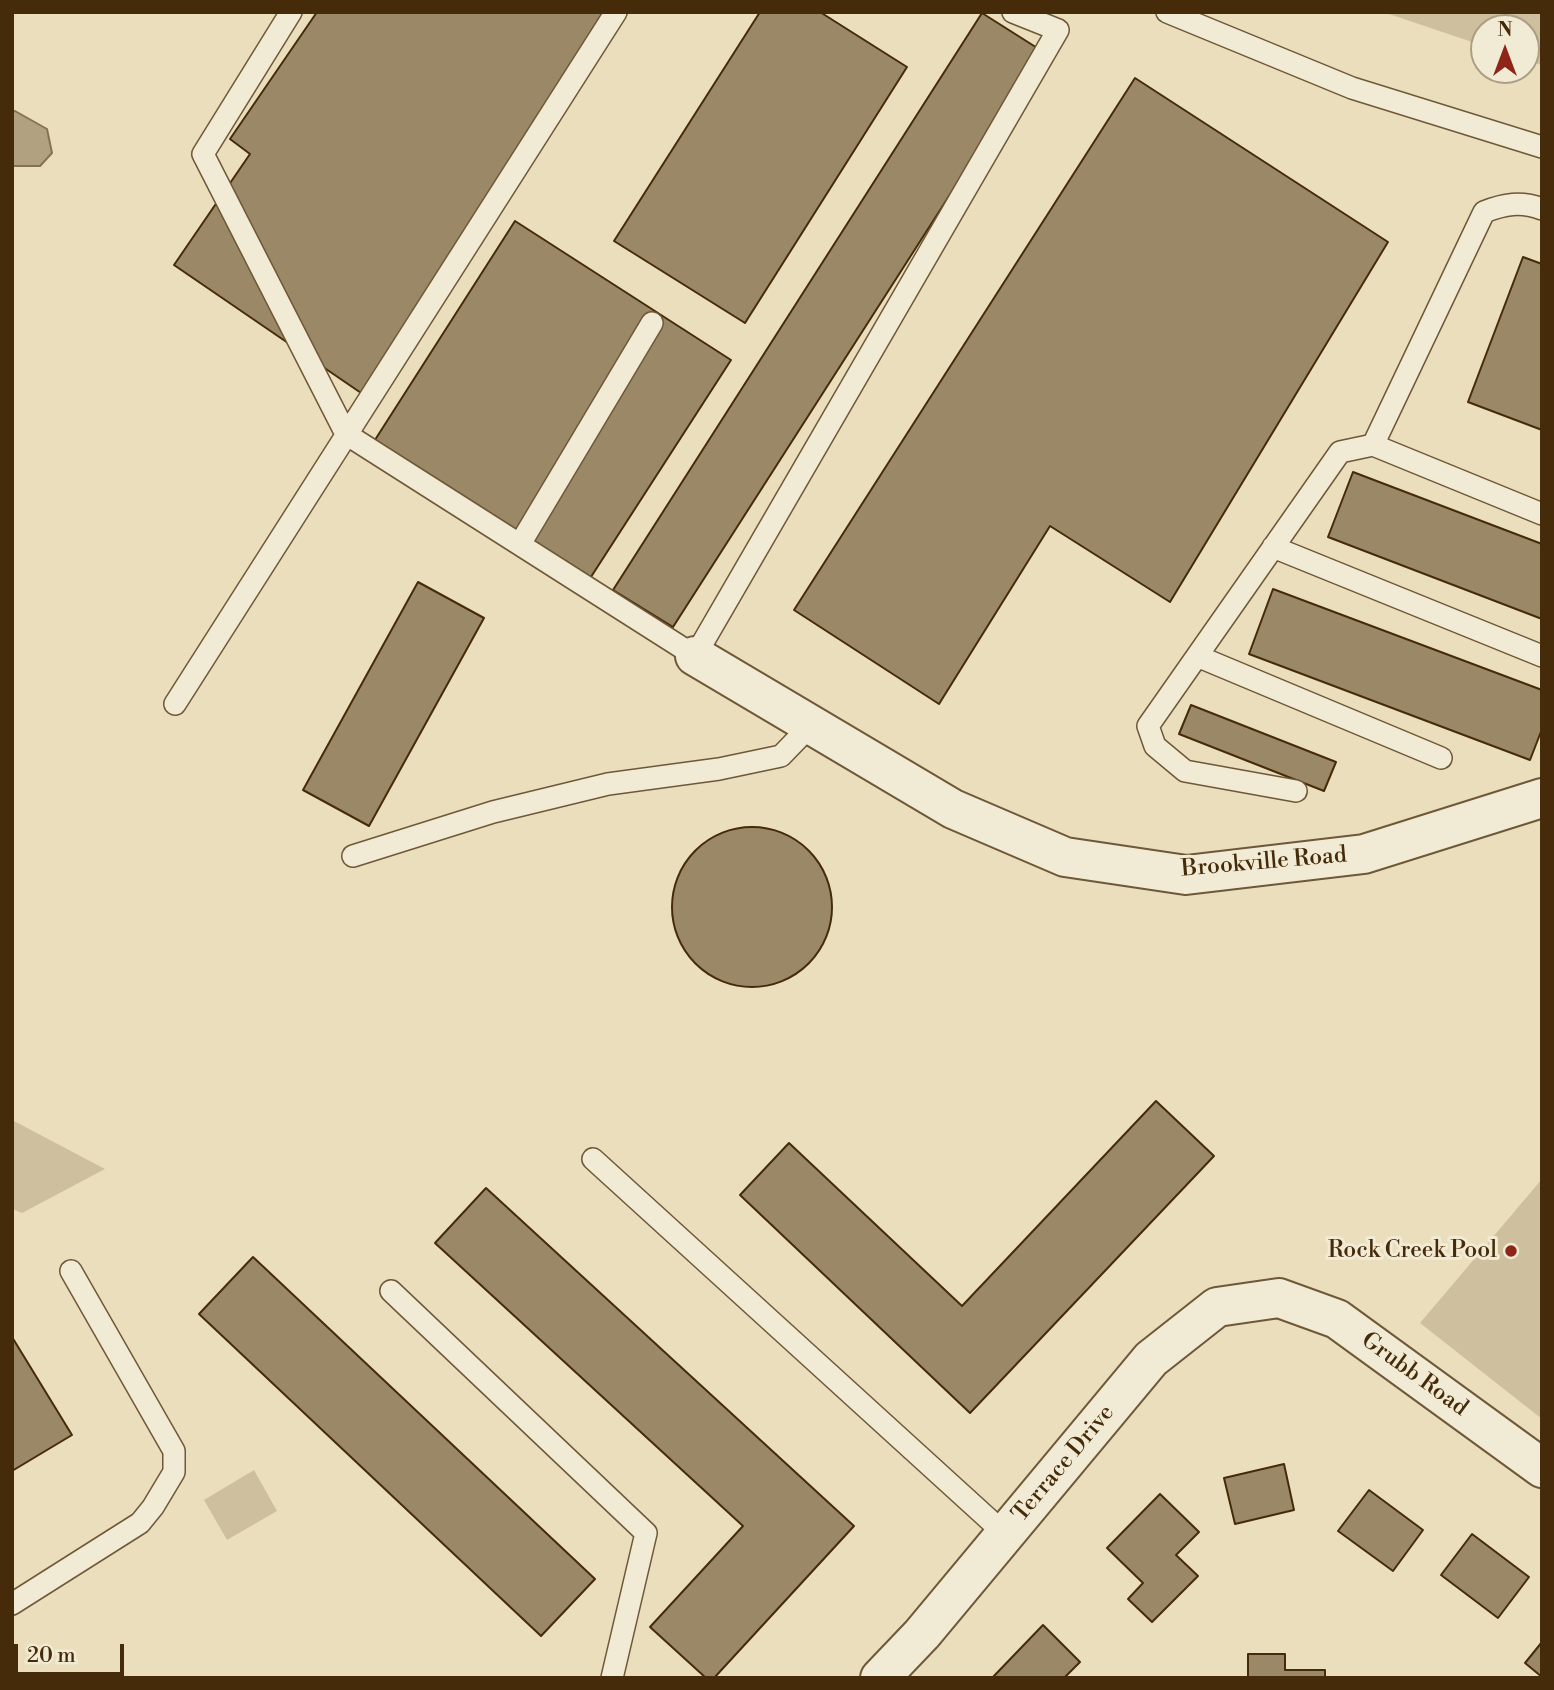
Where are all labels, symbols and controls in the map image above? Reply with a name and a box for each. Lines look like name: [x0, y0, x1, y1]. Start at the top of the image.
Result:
north arrow: [1470, 14, 1540, 84]
text: N: [1497, 18, 1513, 42]
street label: Brookville Road: [1180, 842, 1348, 884]
place label: Rock Creek Pool: [1328, 1237, 1497, 1265]
marker: Rock Creek Pool: [1503, 1243, 1519, 1259]
street label: Grubb Road: [1355, 1327, 1473, 1423]
street label: Terrace Drive: [1007, 1400, 1121, 1528]
scale bar: [18, 1630, 128, 1674]
text: 20 m: [27, 1643, 76, 1669]

